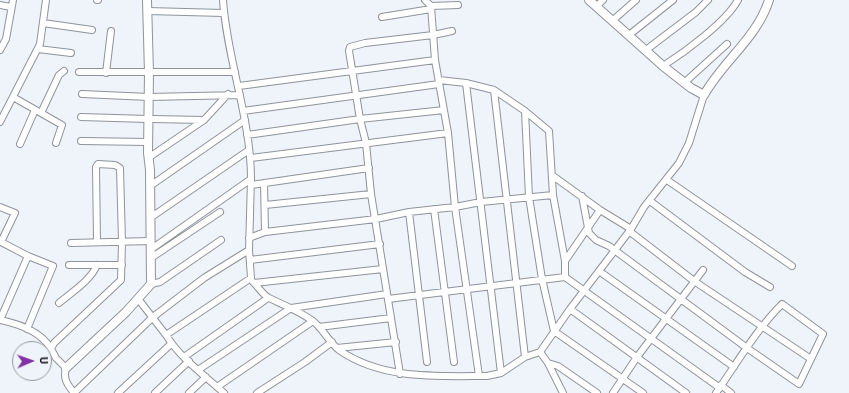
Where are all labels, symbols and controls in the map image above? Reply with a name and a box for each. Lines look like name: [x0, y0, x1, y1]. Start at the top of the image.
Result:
north arrow: [12, 341, 52, 381]
text: U: [37, 357, 50, 364]

